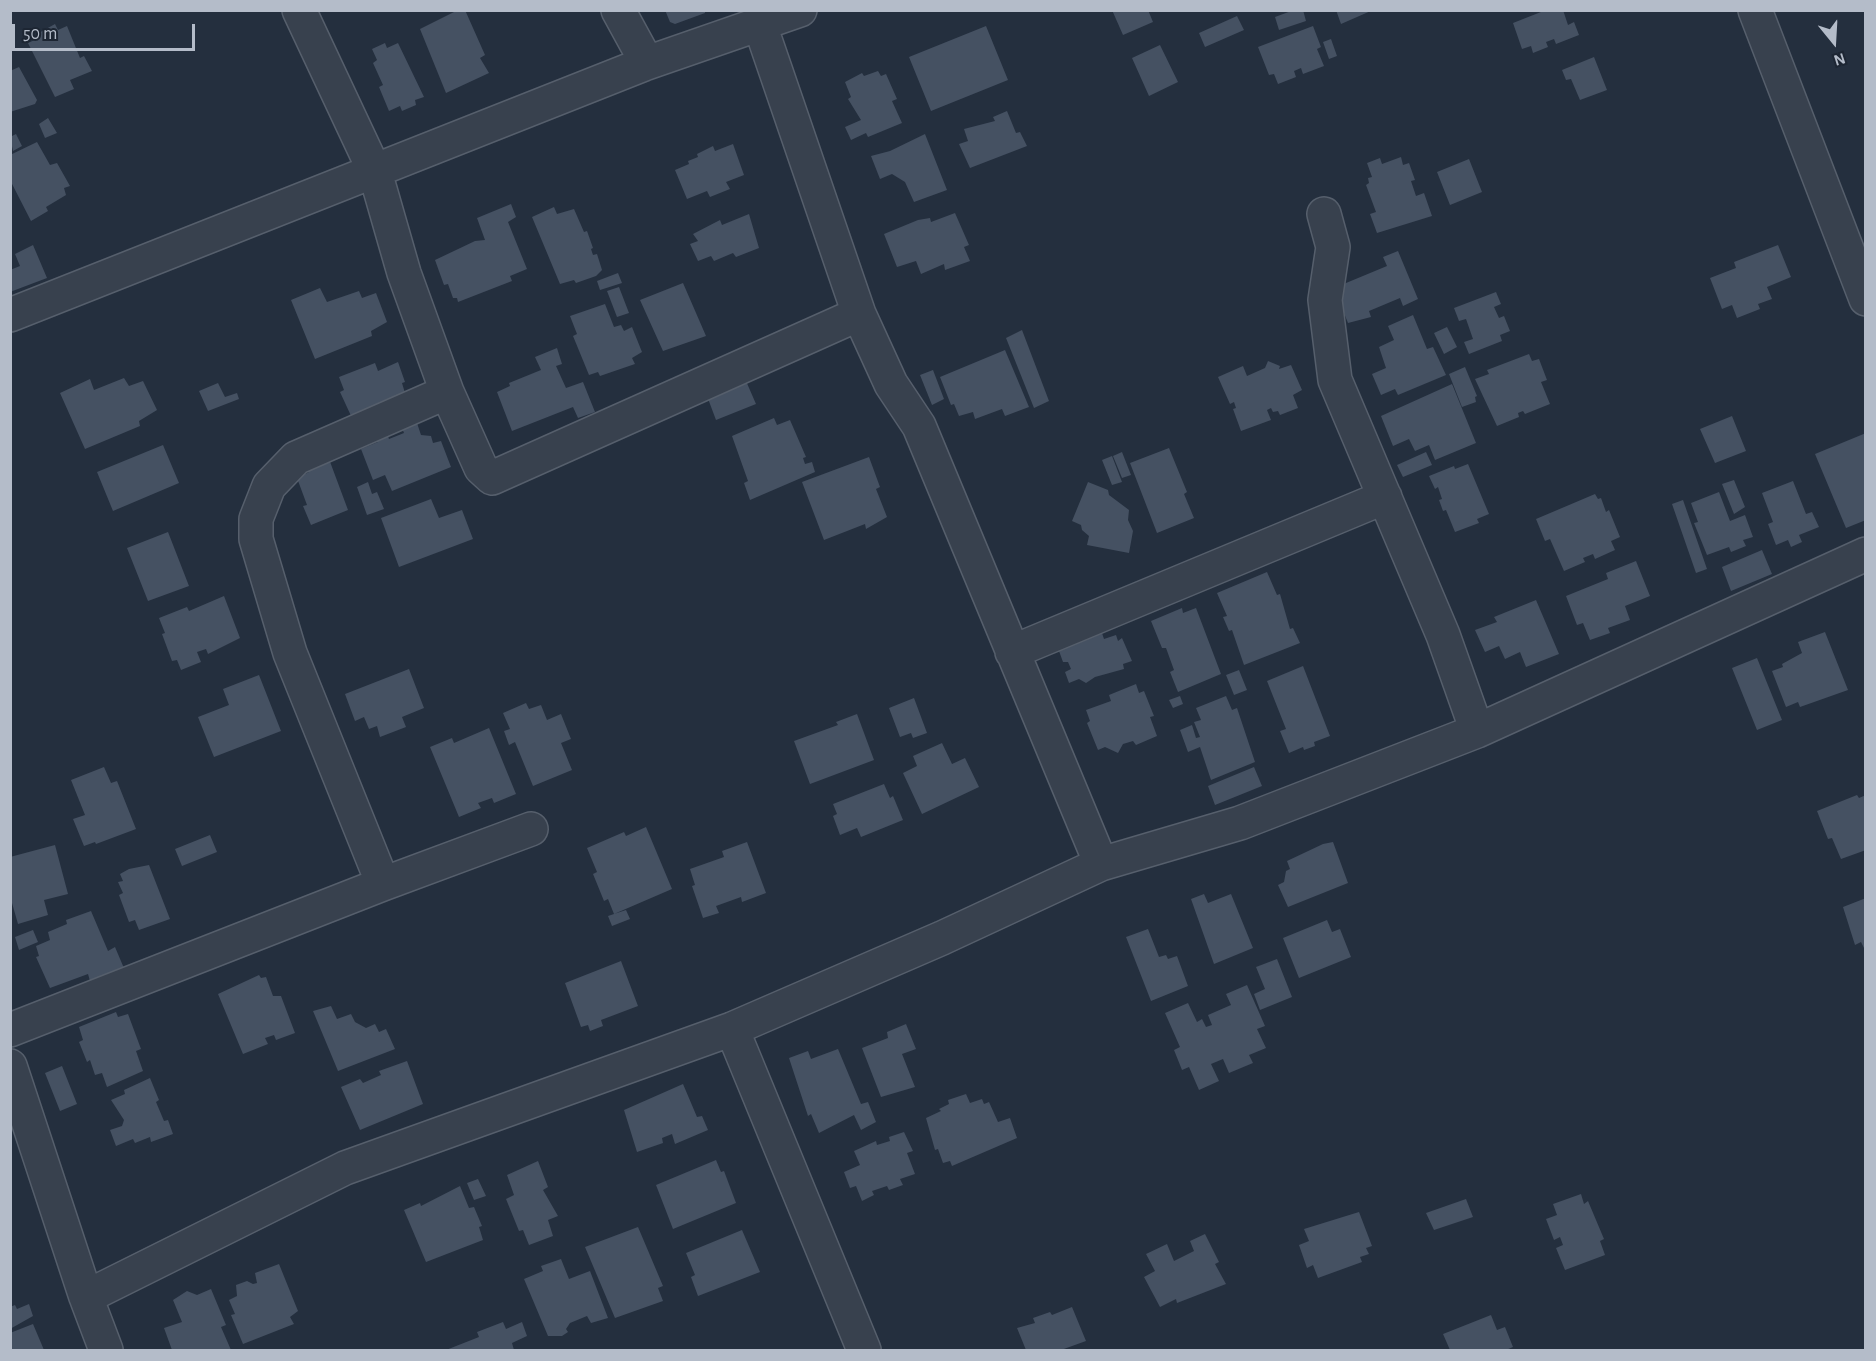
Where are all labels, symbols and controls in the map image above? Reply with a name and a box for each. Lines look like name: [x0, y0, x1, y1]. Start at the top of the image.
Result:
scale bar: [15, 12, 198, 50]
north arrow: [1804, 12, 1864, 72]
text: 50 m: [23, 25, 57, 43]
text: N: [1832, 50, 1847, 68]

